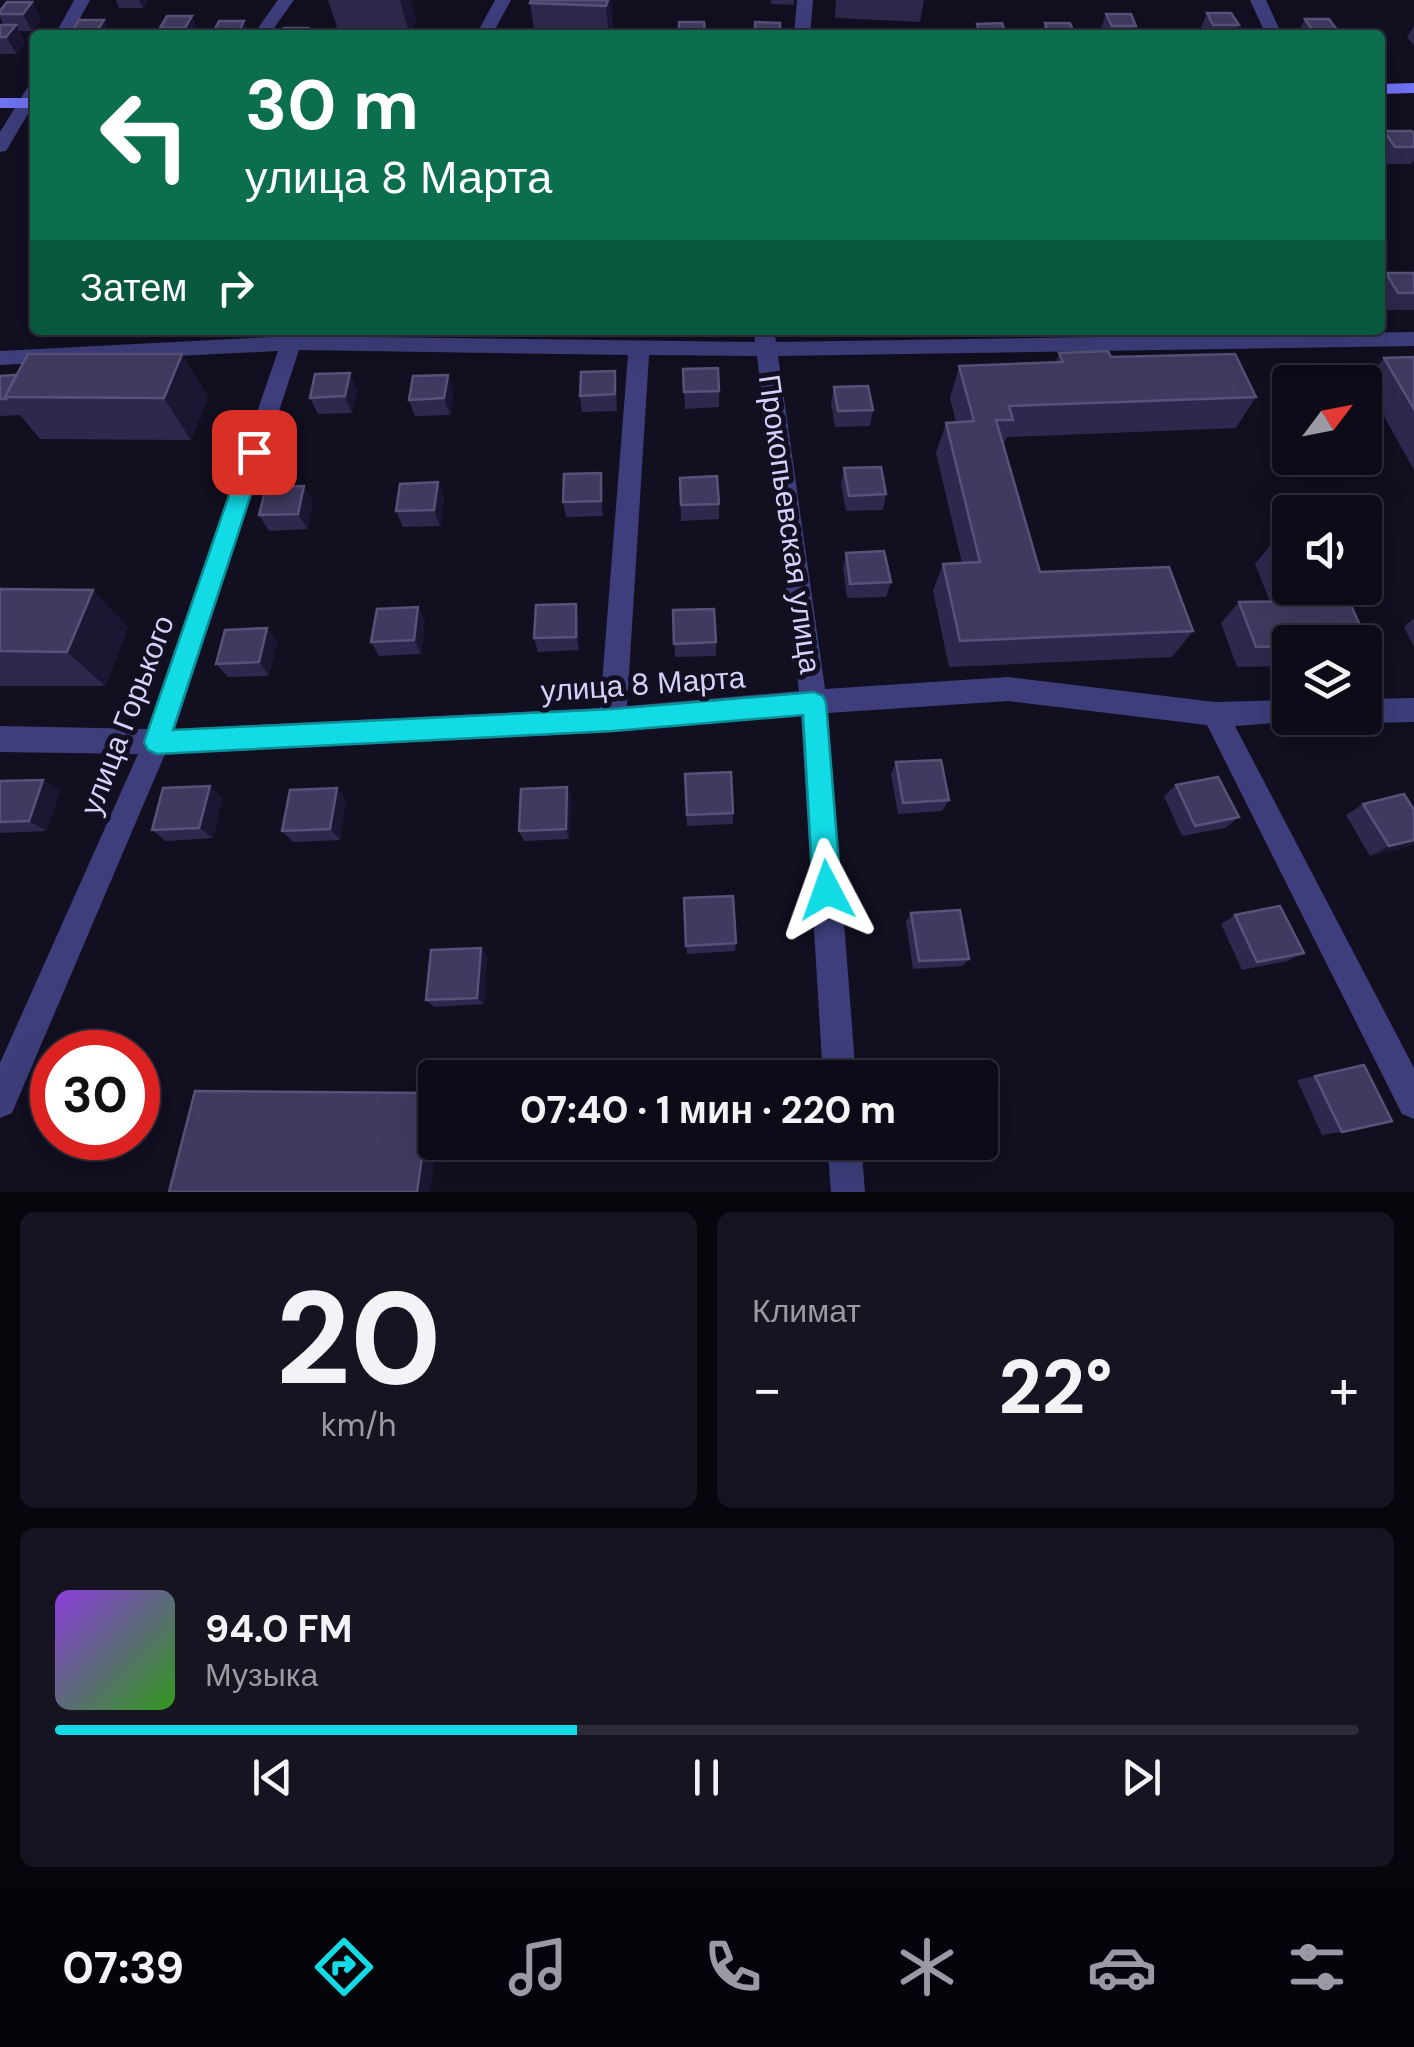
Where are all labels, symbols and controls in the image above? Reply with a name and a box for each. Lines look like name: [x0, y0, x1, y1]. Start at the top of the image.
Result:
text: 30 m: [245, 60, 419, 151]
icon: left: [80, 70, 210, 200]
text: улица 8 Марта: [245, 148, 552, 207]
icon: right: [208, 260, 263, 315]
text: Затем: [80, 263, 188, 313]
north arrow: [1272, 365, 1382, 475]
map controls: [1272, 365, 1382, 735]
street label: Прокопьевская улица: [750, 372, 830, 676]
pin: [212, 410, 297, 495]
icon: arrive: [227, 425, 282, 480]
button: sound: [1272, 495, 1382, 605]
street label: улица Горького: [71, 610, 183, 820]
button: layers: [1272, 625, 1382, 735]
street label: улица 8 Марта: [539, 657, 747, 711]
position arrow: [775, 838, 879, 942]
speed limit sign: 30: [30, 1030, 160, 1160]
text: 07:40 · 1 мин · 220 m: [520, 1085, 896, 1135]
text: 20: [276, 1254, 442, 1423]
text: Климат: [752, 1290, 861, 1332]
text: 22°: [998, 1339, 1113, 1436]
text: −: [752, 1353, 782, 1425]
text: +: [1329, 1353, 1359, 1425]
text: km/h: [321, 1404, 396, 1446]
text: 94.0 FM: [205, 1604, 352, 1654]
text: Музыка: [205, 1654, 318, 1696]
icon: previous: [245, 1750, 300, 1805]
icon: pause: [679, 1750, 734, 1805]
icon: next: [1114, 1750, 1169, 1805]
icon: directions: [309, 1932, 379, 2002]
icon: music: [503, 1932, 573, 2002]
icon: phone: [698, 1932, 768, 2002]
icon: climate: [892, 1932, 962, 2002]
icon: car: [1087, 1932, 1157, 2002]
icon: filters: [1282, 1932, 1352, 2002]
text: 07:39: [62, 1938, 184, 1997]

